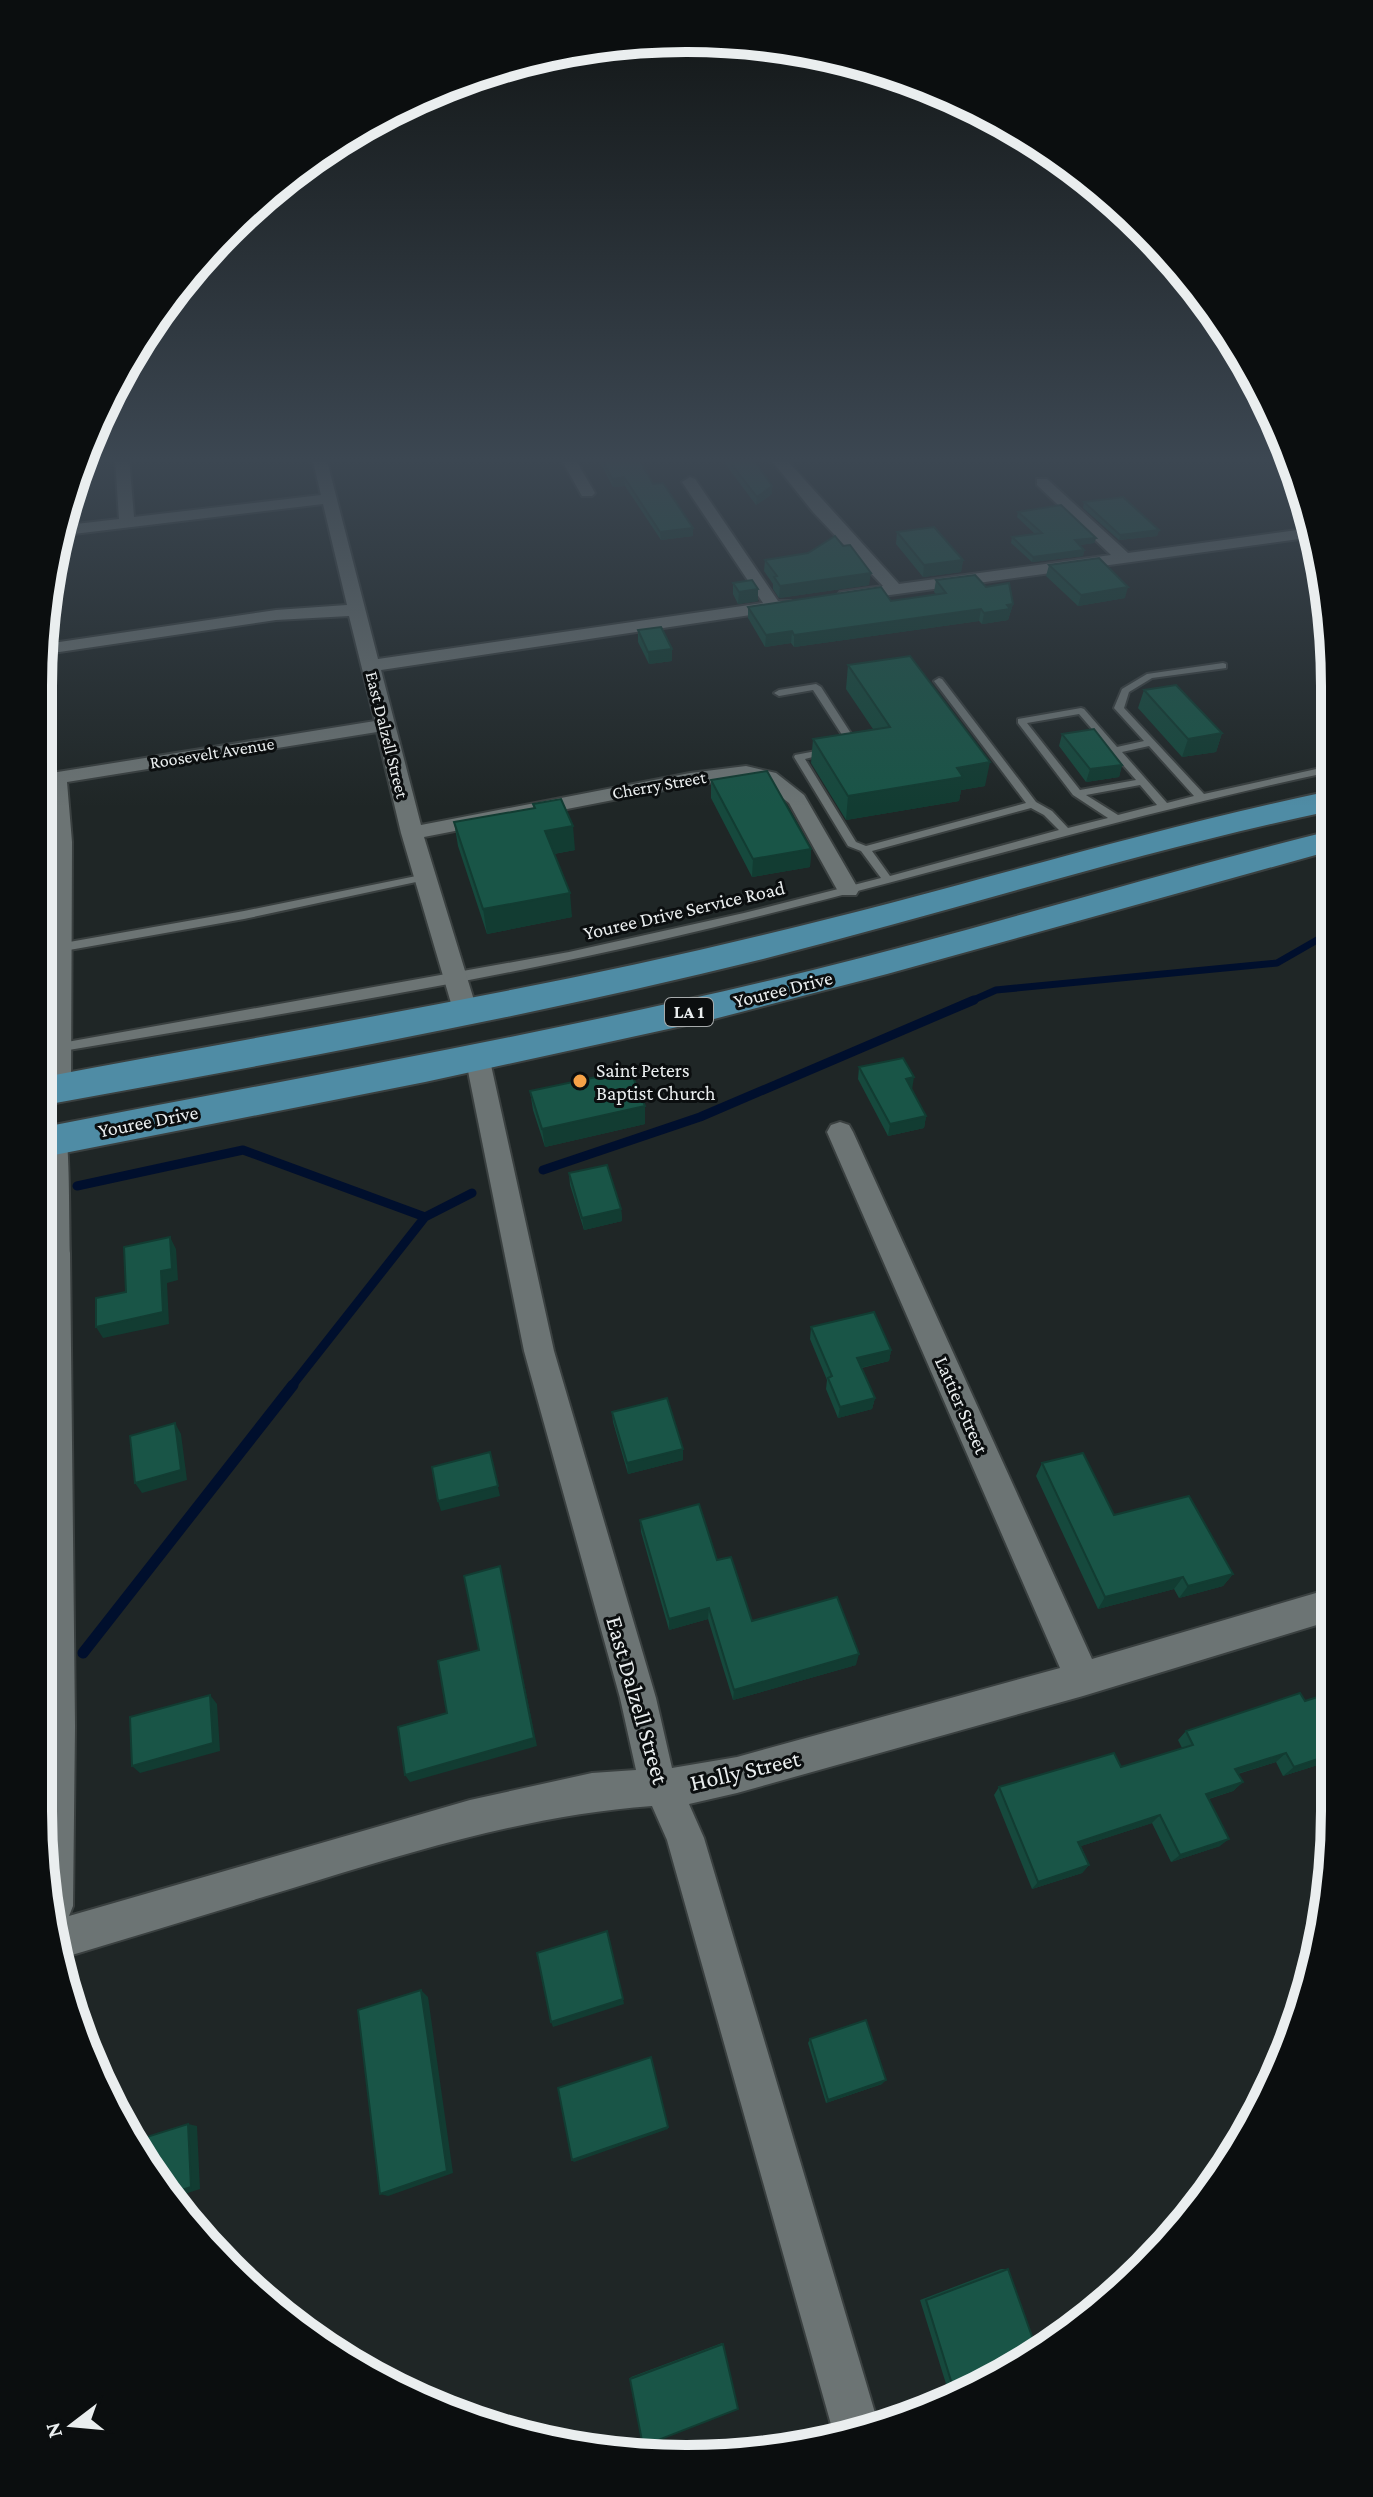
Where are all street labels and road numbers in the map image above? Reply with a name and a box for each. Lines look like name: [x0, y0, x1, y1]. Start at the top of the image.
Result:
street label: East Dalzell Street: [362, 669, 413, 802]
street label: Roosevelt Avenue: [148, 733, 276, 773]
street label: Cherry Street: [611, 767, 708, 803]
street label: Youree Drive Service Road: [581, 876, 787, 944]
street label: Youree Drive: [731, 966, 835, 1012]
road number: LA 1: [665, 998, 713, 1026]
street label: Youree Drive: [96, 1101, 200, 1141]
street label: Lattier Street: [931, 1353, 993, 1457]
street label: East Dalzell Street: [601, 1613, 675, 1788]
street label: Holly Street: [687, 1744, 804, 1796]

